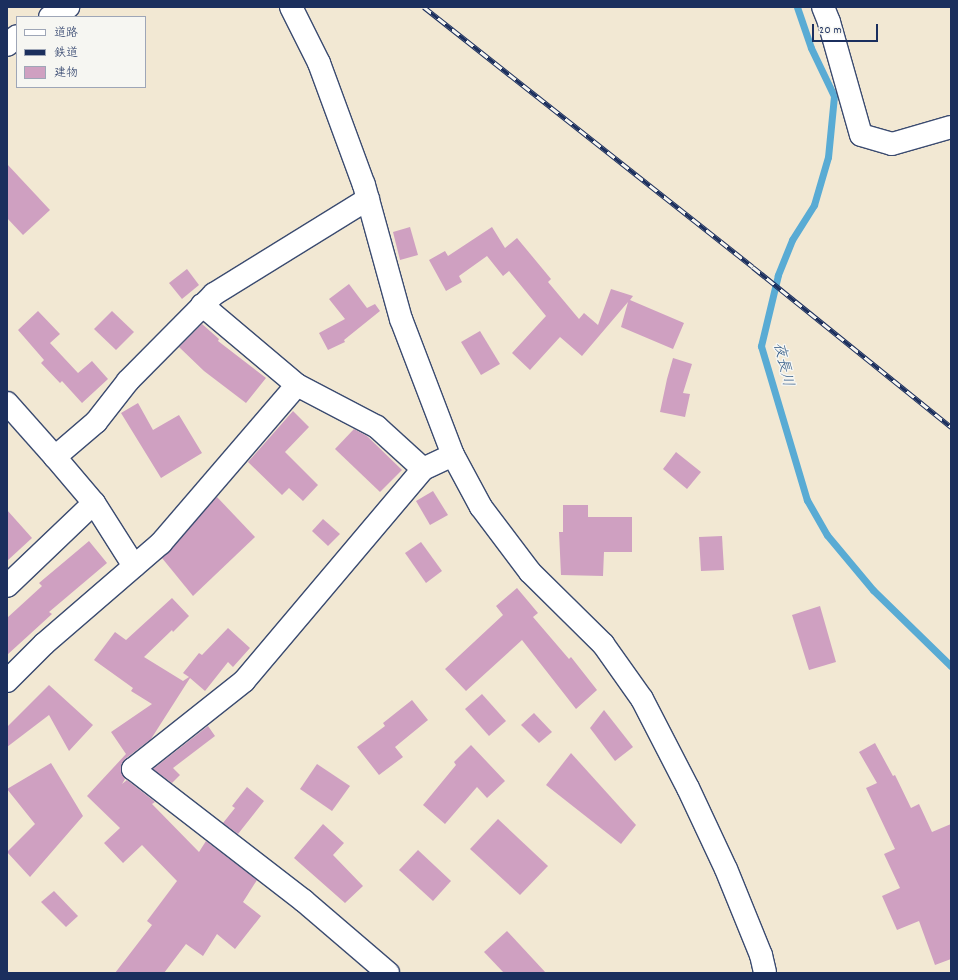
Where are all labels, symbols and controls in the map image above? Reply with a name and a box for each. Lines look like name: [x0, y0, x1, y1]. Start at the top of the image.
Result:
legend: [16, 16, 146, 88]
scale bar: [814, 16, 880, 42]
text: 20 m: [819, 22, 842, 39]
text: 道路: [54, 25, 78, 42]
text: 鉄道: [54, 45, 78, 62]
text: 建物: [54, 65, 78, 82]
water label: 夜長川: [768, 341, 796, 389]

